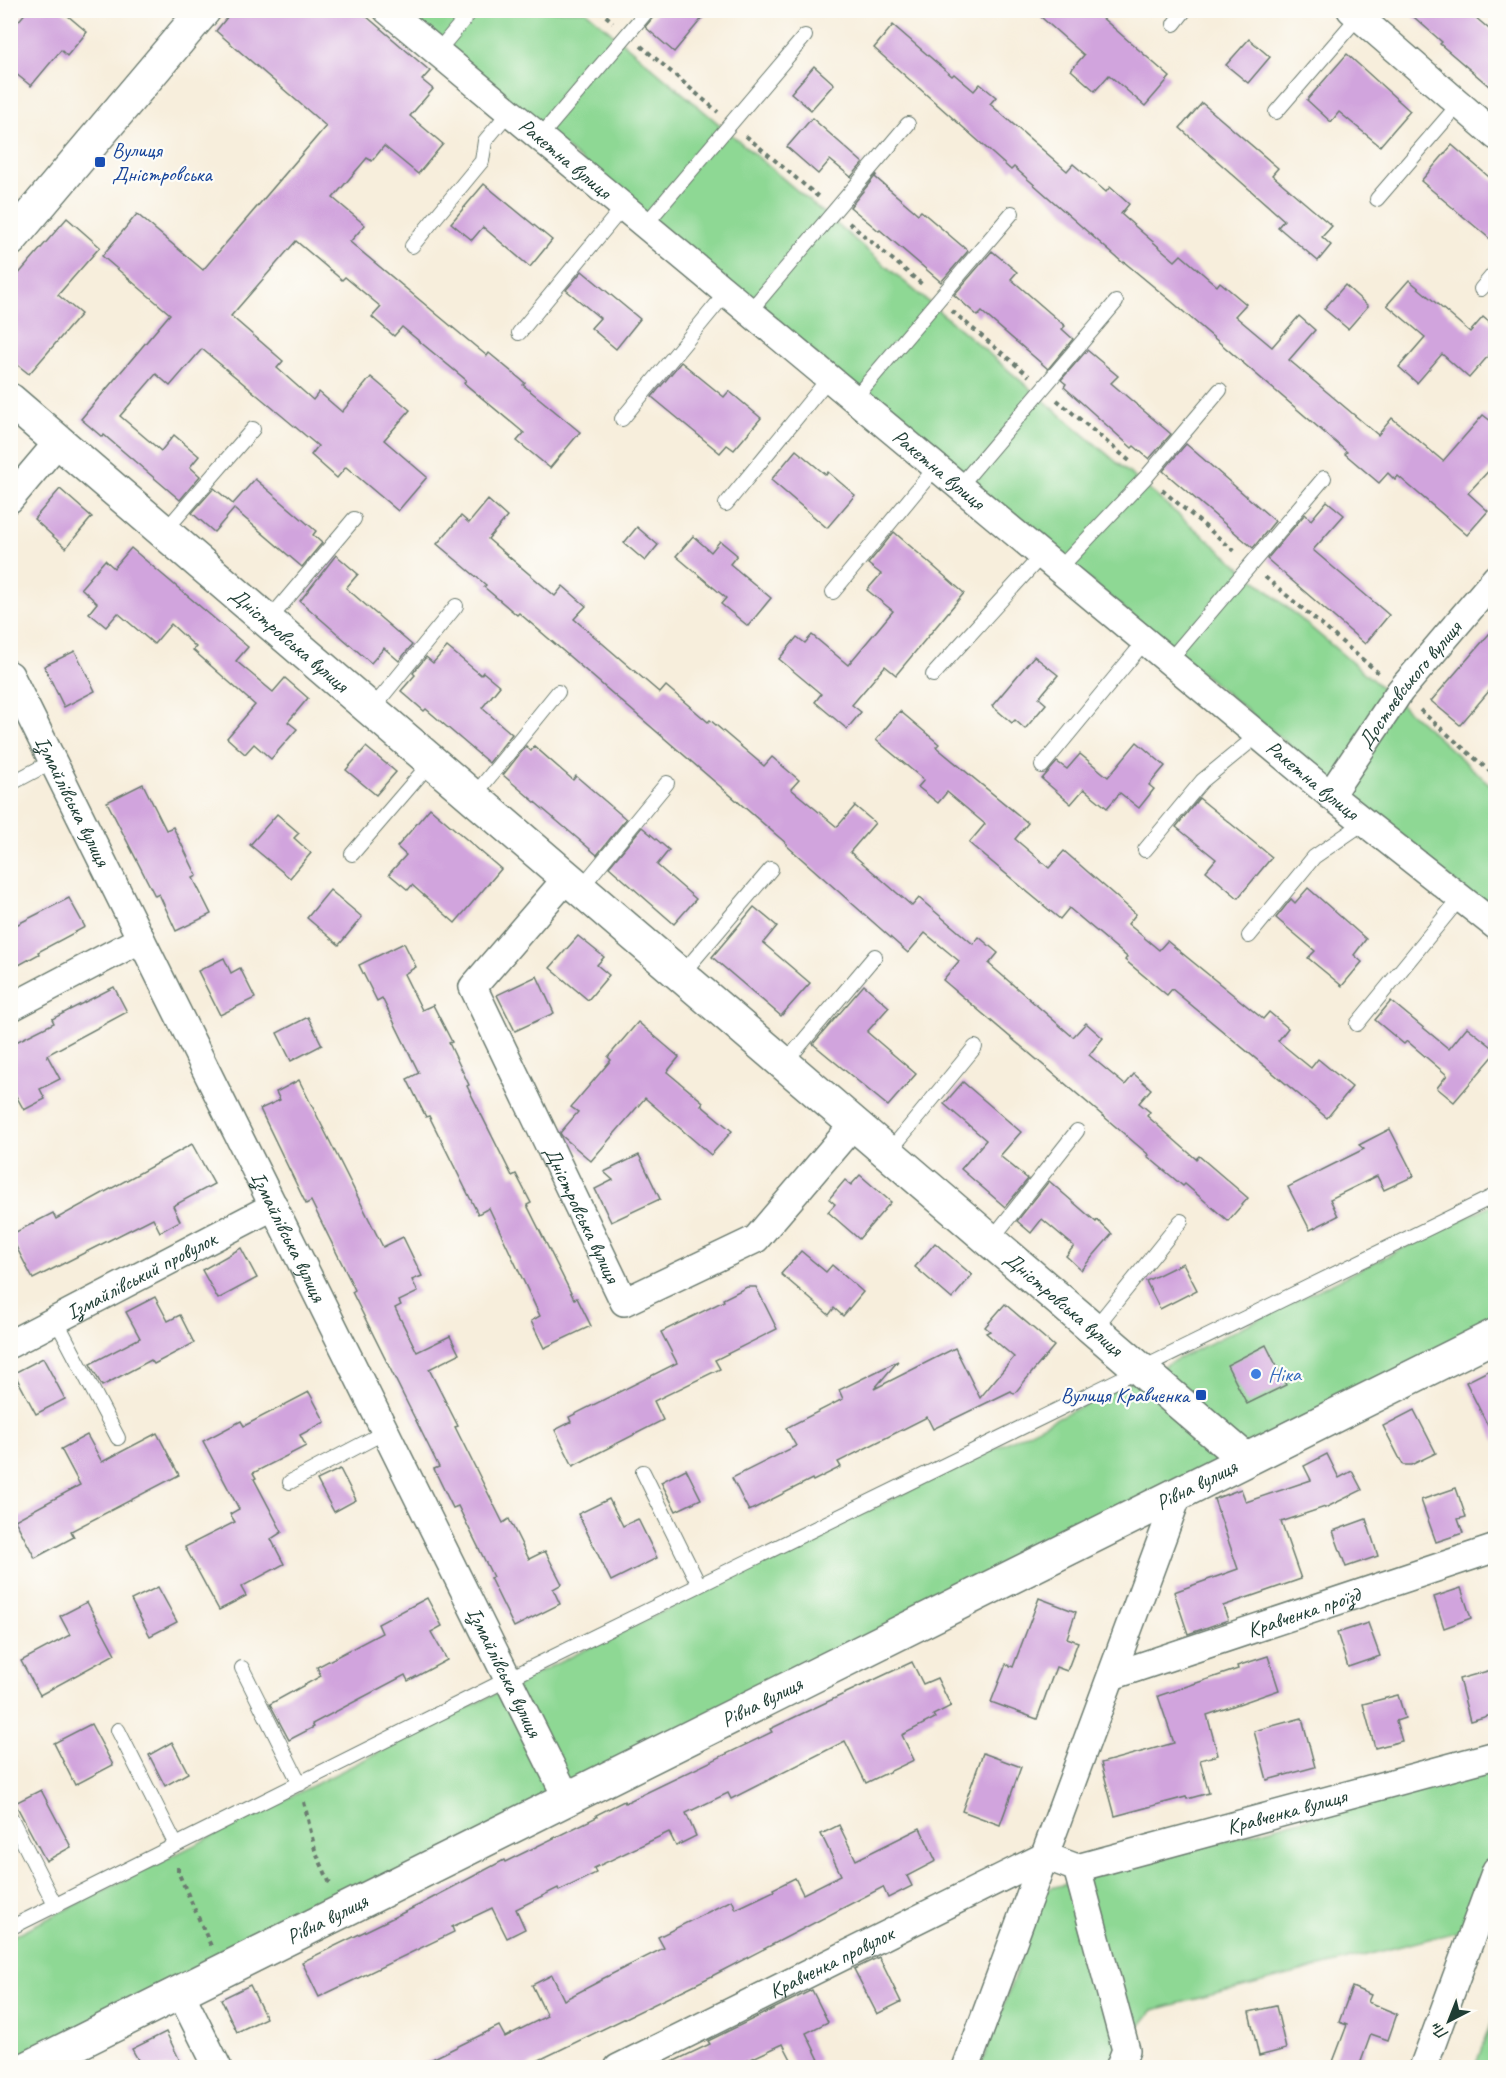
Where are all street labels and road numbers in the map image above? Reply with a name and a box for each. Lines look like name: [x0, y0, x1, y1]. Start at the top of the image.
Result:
street label: Ракетна вулиця: [514, 112, 618, 206]
street label: Ракетна вулиця: [887, 423, 992, 516]
street label: Дністровська вулиця: [225, 582, 355, 699]
street label: Достоєвського вулиця: [1352, 614, 1468, 754]
street label: Ізмайлівська вулиця: [29, 732, 117, 872]
street label: Ракетна вулиця: [1261, 734, 1366, 827]
street label: Дністровська вулиця: [538, 1142, 626, 1288]
street label: Ізмайлівська вулиця: [245, 1167, 332, 1307]
street label: Ізмайлівський провулок: [62, 1225, 223, 1325]
street label: Дністровська вулиця: [999, 1245, 1129, 1362]
street label: Рівна вулиця: [1152, 1453, 1243, 1516]
street label: Кравченка проїзд: [1244, 1581, 1365, 1643]
street label: Ізмайлівська вулиця: [461, 1603, 548, 1743]
street label: Рівна вулиця: [717, 1670, 808, 1733]
street label: Кравченка вулиця: [1224, 1782, 1351, 1840]
street label: Рівна вулиця: [282, 1887, 373, 1950]
street label: Кравченка провулок: [765, 1919, 900, 2004]

